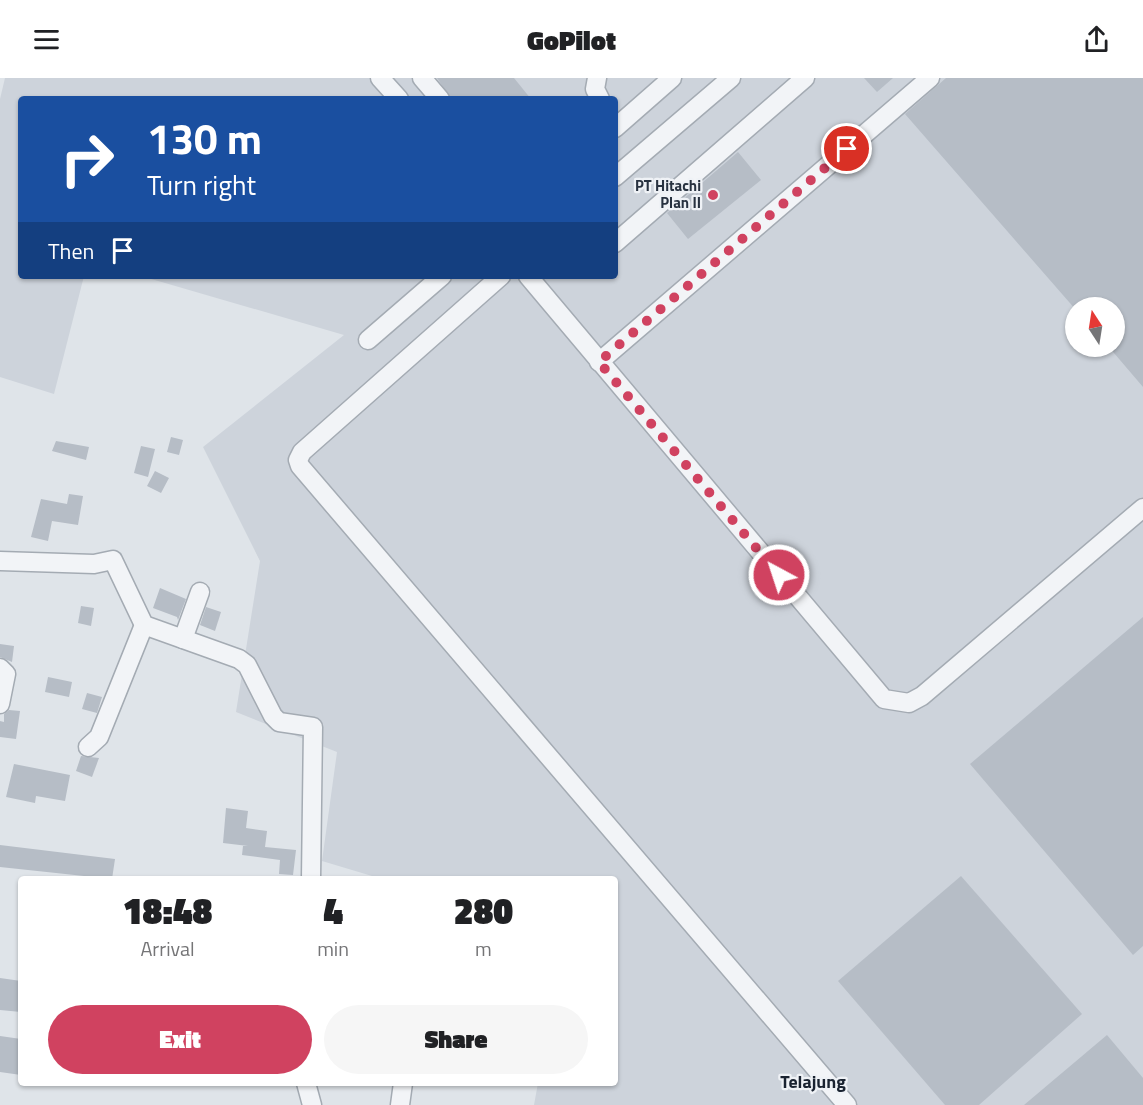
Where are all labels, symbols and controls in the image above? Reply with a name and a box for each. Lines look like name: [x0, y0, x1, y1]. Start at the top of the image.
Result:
text: GoPilot: [527, 19, 616, 60]
icon: menu: [30, 23, 63, 56]
icon: share: [1080, 23, 1113, 56]
text: 130 m: [147, 106, 262, 170]
icon: right: [48, 120, 126, 198]
pin: [821, 123, 872, 174]
icon: arrive: [830, 132, 863, 165]
text: Turn right: [147, 164, 256, 205]
place label: PT Hitachi Plan II: [635, 174, 701, 214]
marker: PT Hitachi Plan II: [706, 188, 720, 202]
text: Then: [48, 234, 94, 268]
icon: arrive: [106, 234, 139, 267]
north arrow: [1065, 297, 1125, 357]
map controls: [1065, 297, 1125, 357]
position arrow: [747, 543, 811, 607]
text: 18:48: [123, 883, 212, 938]
text: 4: [323, 883, 343, 938]
text: 280: [454, 883, 513, 938]
text: Arrival: [140, 933, 195, 964]
text: min: [317, 933, 349, 964]
text: m: [475, 933, 492, 964]
button: Exit: [48, 1005, 312, 1074]
button: Share: [324, 1005, 588, 1074]
district label: Telajung: [780, 1068, 846, 1095]

